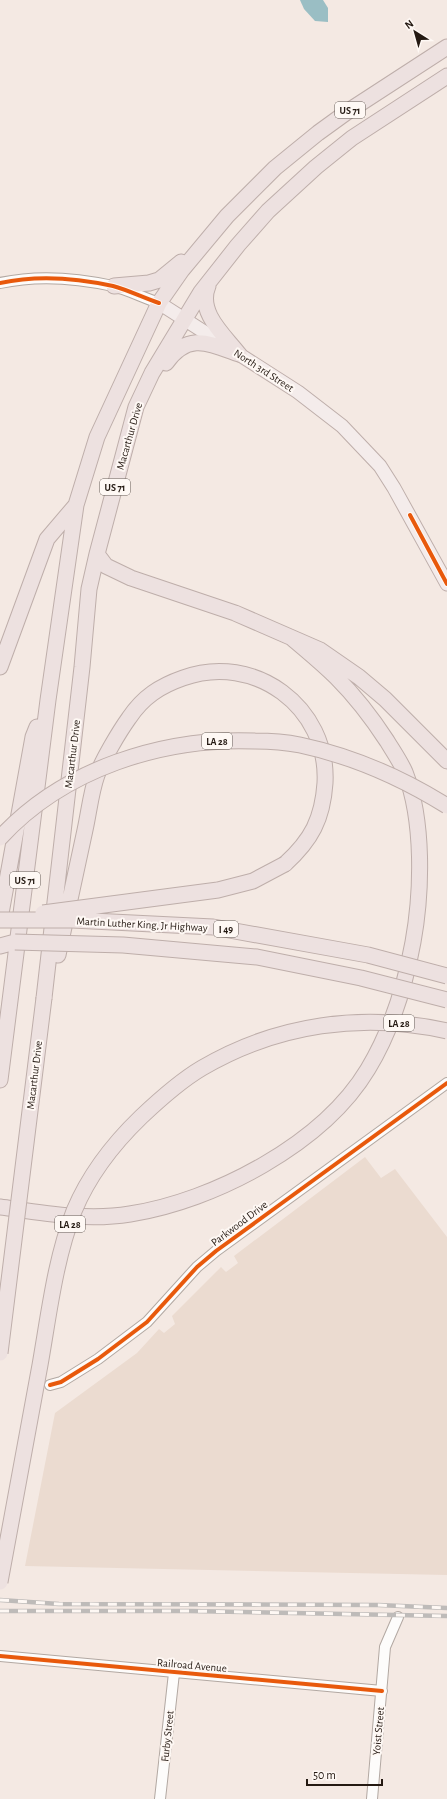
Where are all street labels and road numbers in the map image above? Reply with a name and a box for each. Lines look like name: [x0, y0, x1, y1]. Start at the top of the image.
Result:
road number: US 71: [335, 102, 365, 118]
street label: North 3rd Street: [232, 347, 296, 394]
street label: Macarthur Drive: [115, 401, 144, 471]
road number: US 71: [100, 479, 130, 495]
street label: Macarthur Drive: [63, 719, 82, 789]
road number: LA 28: [202, 733, 232, 749]
road number: US 71: [10, 872, 40, 888]
street label: Martin Luther King, Jr Highway: [76, 916, 208, 933]
road number: I 49: [214, 921, 238, 937]
road number: LA 28: [384, 1015, 414, 1031]
street label: Macarthur Drive: [25, 1040, 44, 1110]
street label: Parkwood Drive: [209, 1199, 270, 1248]
road number: LA 28: [55, 1216, 85, 1232]
street label: Railroad Avenue: [157, 1657, 227, 1674]
street label: Yoist Street: [371, 1706, 386, 1756]
street label: Furby Street: [159, 1710, 176, 1762]

